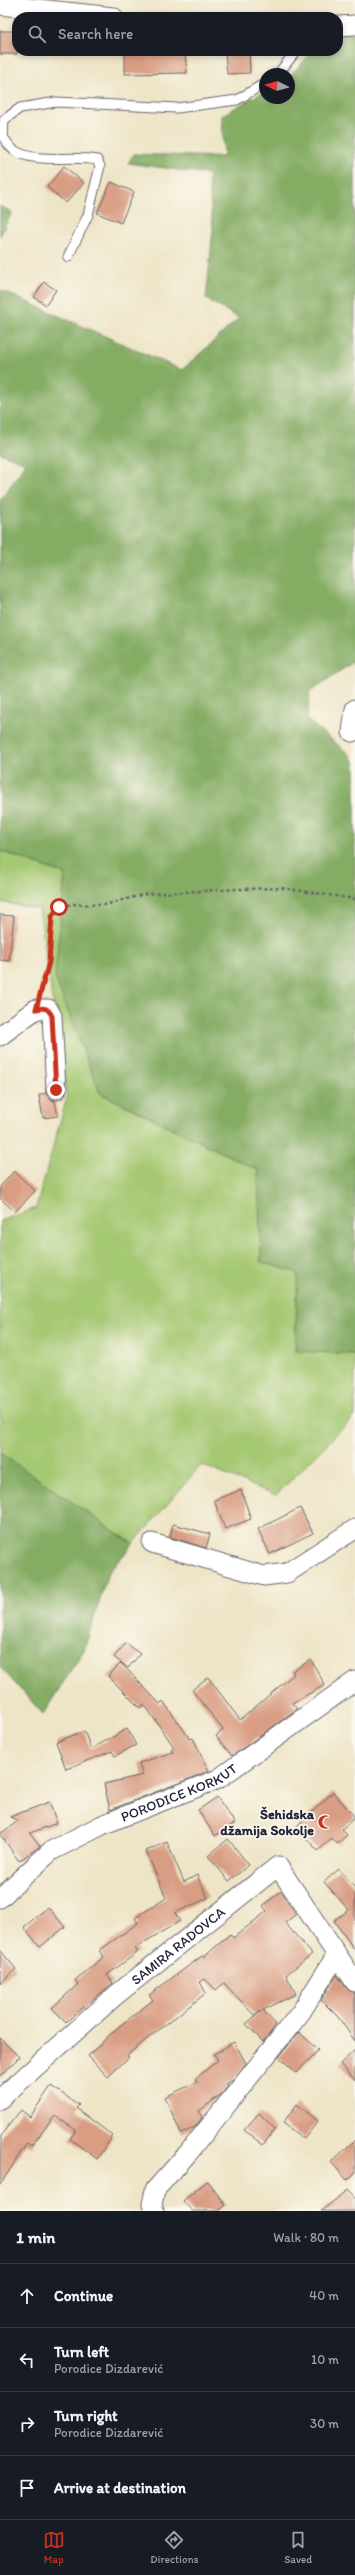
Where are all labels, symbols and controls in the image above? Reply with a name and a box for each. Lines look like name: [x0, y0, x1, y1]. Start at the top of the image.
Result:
search box: [12, 12, 343, 56]
icon: search: [26, 23, 48, 45]
text: Search here: [58, 25, 133, 43]
north arrow: [259, 68, 295, 104]
route start: [50, 898, 68, 916]
route end: [47, 1081, 65, 1099]
street label: PORODICE KORKUT: [118, 1760, 241, 1826]
place label: Šehidska džamija Sokolje: [220, 1806, 315, 1839]
mosque icon: Šehidska džamija Sokolje: [317, 1814, 333, 1830]
street label: SAMIRA RADOVCA: [128, 1904, 229, 1989]
text: 1 min: [16, 2227, 55, 2247]
text: Walk · 80 m: [273, 2230, 339, 2245]
icon: ahead: [16, 2285, 38, 2307]
text: Continue: [54, 2287, 113, 2305]
text: 40 m: [309, 2288, 339, 2303]
text: Turn left: [54, 2343, 109, 2361]
icon: left: [16, 2349, 38, 2371]
text: 10 m: [311, 2352, 339, 2367]
text: Porodice Dizdarević: [54, 2361, 163, 2376]
text: Turn right: [54, 2407, 118, 2425]
icon: right: [16, 2413, 38, 2435]
text: 30 m: [310, 2416, 339, 2431]
text: Porodice Dizdarević: [54, 2425, 163, 2440]
icon: arrive: [16, 2477, 38, 2499]
text: Arrive at destination: [54, 2479, 186, 2497]
tab: Map: [43, 2529, 65, 2566]
tab: Directions: [150, 2529, 199, 2566]
tab: Saved: [284, 2529, 312, 2566]

